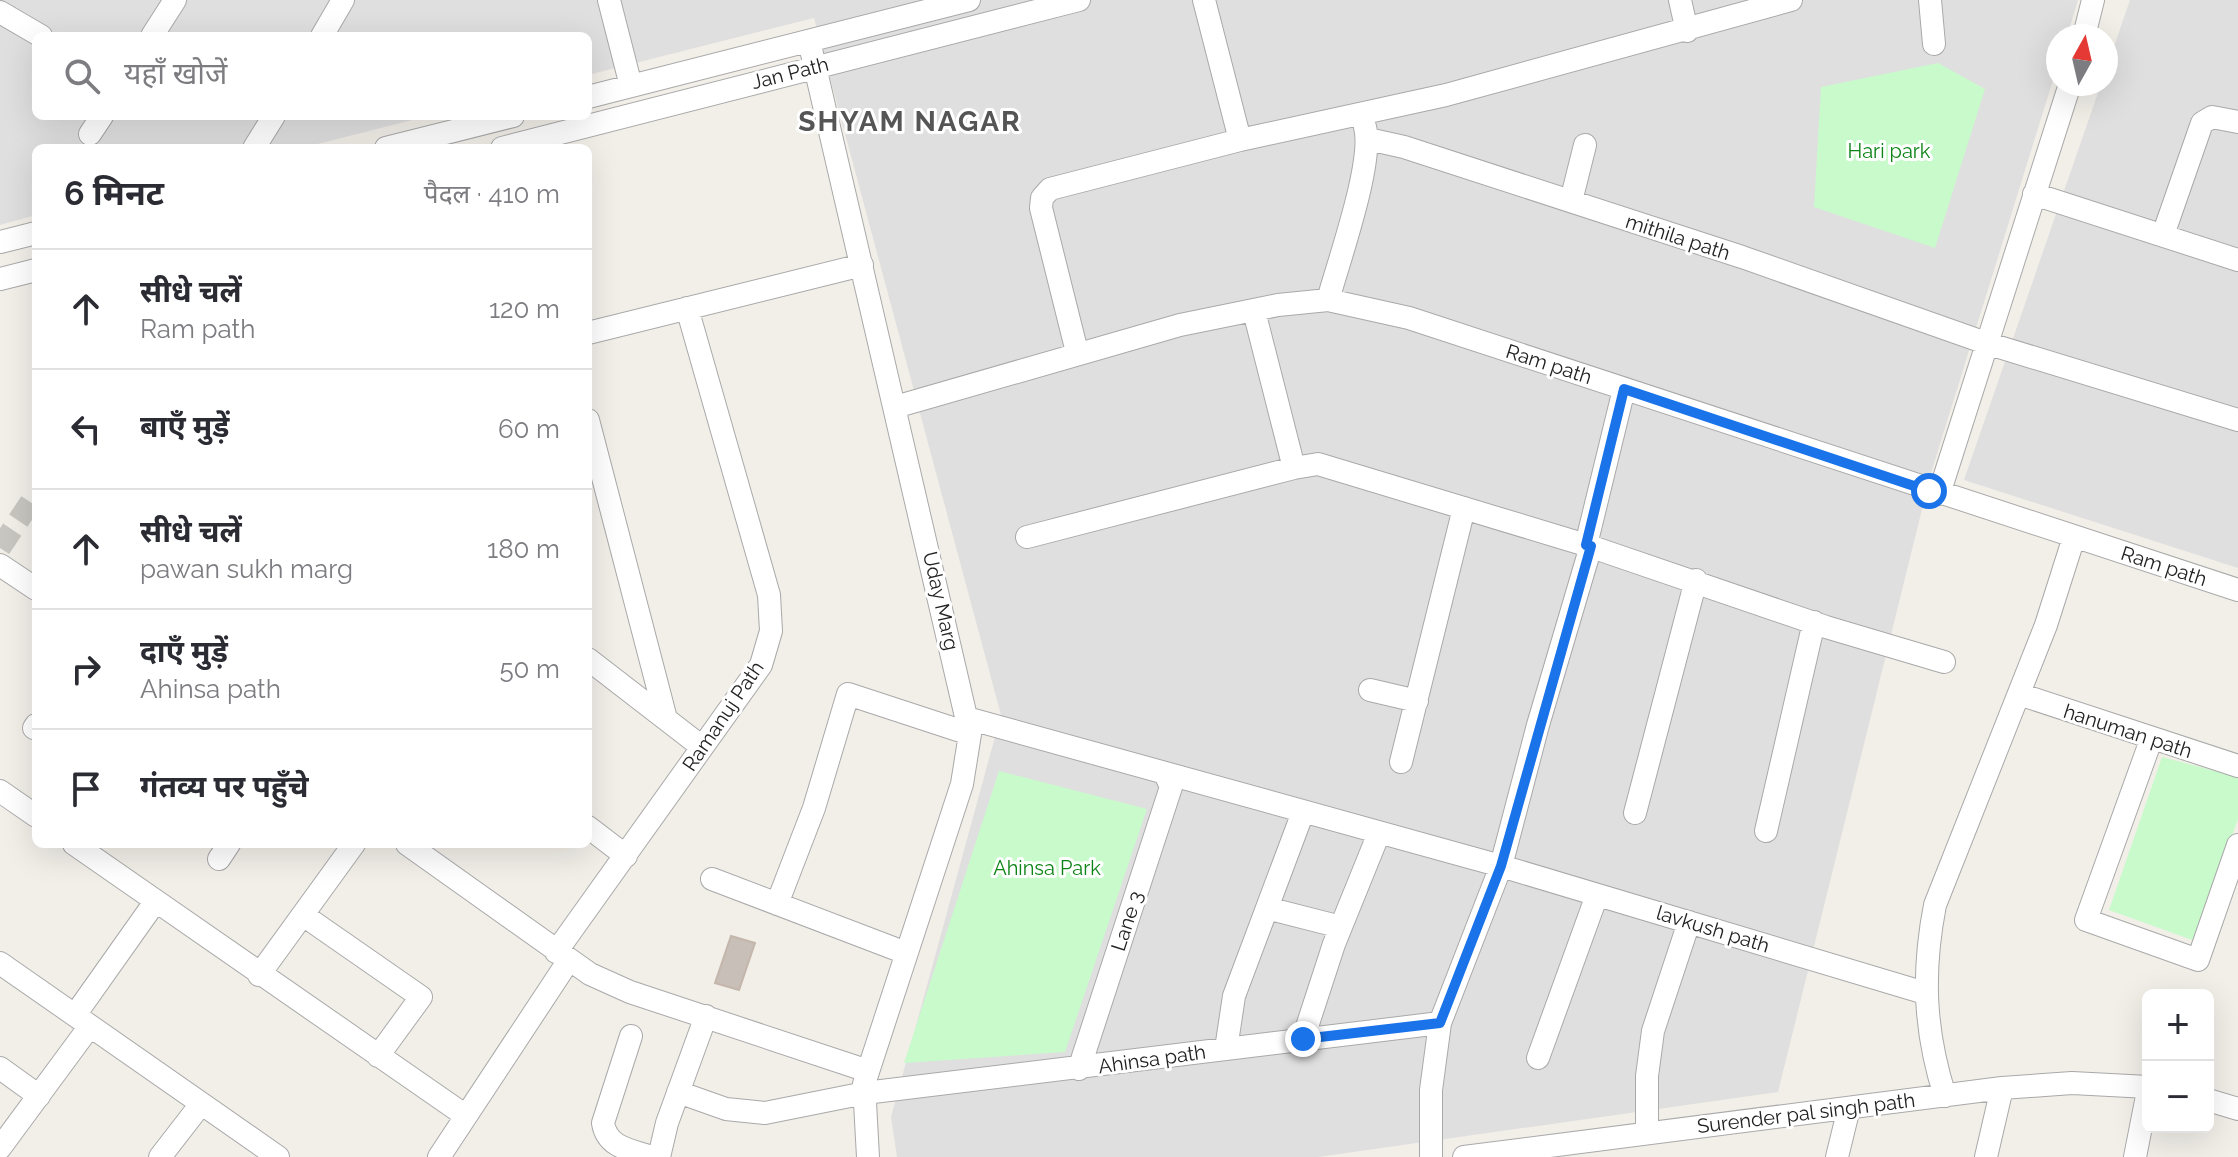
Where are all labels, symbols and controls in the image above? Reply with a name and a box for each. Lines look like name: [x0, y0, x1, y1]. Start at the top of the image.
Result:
north arrow: [2046, 24, 2118, 96]
search box: [32, 32, 592, 120]
street label: Jan Path: [749, 52, 831, 94]
icon: search: [60, 54, 104, 98]
text: यहाँ खोजें: [124, 56, 227, 91]
district label: SHYAM NAGAR: [798, 105, 1022, 138]
park label: Hari park: [1848, 139, 1931, 163]
text: 6 मिनट: [64, 173, 164, 213]
text: पैदल · 410 m: [424, 179, 560, 209]
street label: mithila path: [1623, 209, 1733, 265]
text: सीधे चलें: [140, 274, 242, 309]
icon: ahead: [64, 287, 108, 331]
text: 120 m: [489, 294, 560, 324]
text: Ram path: [140, 314, 255, 344]
street label: Ram path: [1503, 339, 1595, 389]
icon: left: [64, 407, 108, 451]
text: बाएँ मुड़ें: [140, 409, 229, 444]
text: 60 m: [498, 414, 560, 444]
route start: [1911, 473, 1947, 509]
text: सीधे चलें: [140, 514, 242, 549]
icon: ahead: [64, 527, 108, 571]
text: 180 m: [487, 534, 560, 564]
street label: Ram path: [2118, 541, 2210, 591]
street label: Uday Marg: [918, 549, 964, 653]
text: pawan sukh marg: [140, 554, 353, 584]
text: दाएँ मुड़ें: [140, 634, 228, 669]
icon: right: [64, 647, 108, 691]
text: 50 m: [499, 654, 560, 684]
street label: Ramanuj Path: [677, 656, 769, 776]
text: Ahinsa path: [140, 674, 281, 704]
street label: hanuman path: [2061, 699, 2195, 763]
icon: arrive: [64, 767, 108, 811]
text: गंतव्य पर पहुँचे: [140, 769, 309, 804]
park label: Ahinsa Park: [993, 856, 1101, 880]
street label: Lane 3: [1106, 888, 1148, 954]
street label: lavkush path: [1653, 900, 1773, 958]
map controls: [2142, 989, 2214, 1133]
button: +: [2142, 989, 2214, 1061]
route end: [1285, 1021, 1321, 1057]
street label: Ahinsa path: [1097, 1040, 1207, 1078]
button: −: [2142, 1061, 2214, 1133]
street label: Surender pal singh path: [1696, 1088, 1916, 1138]

